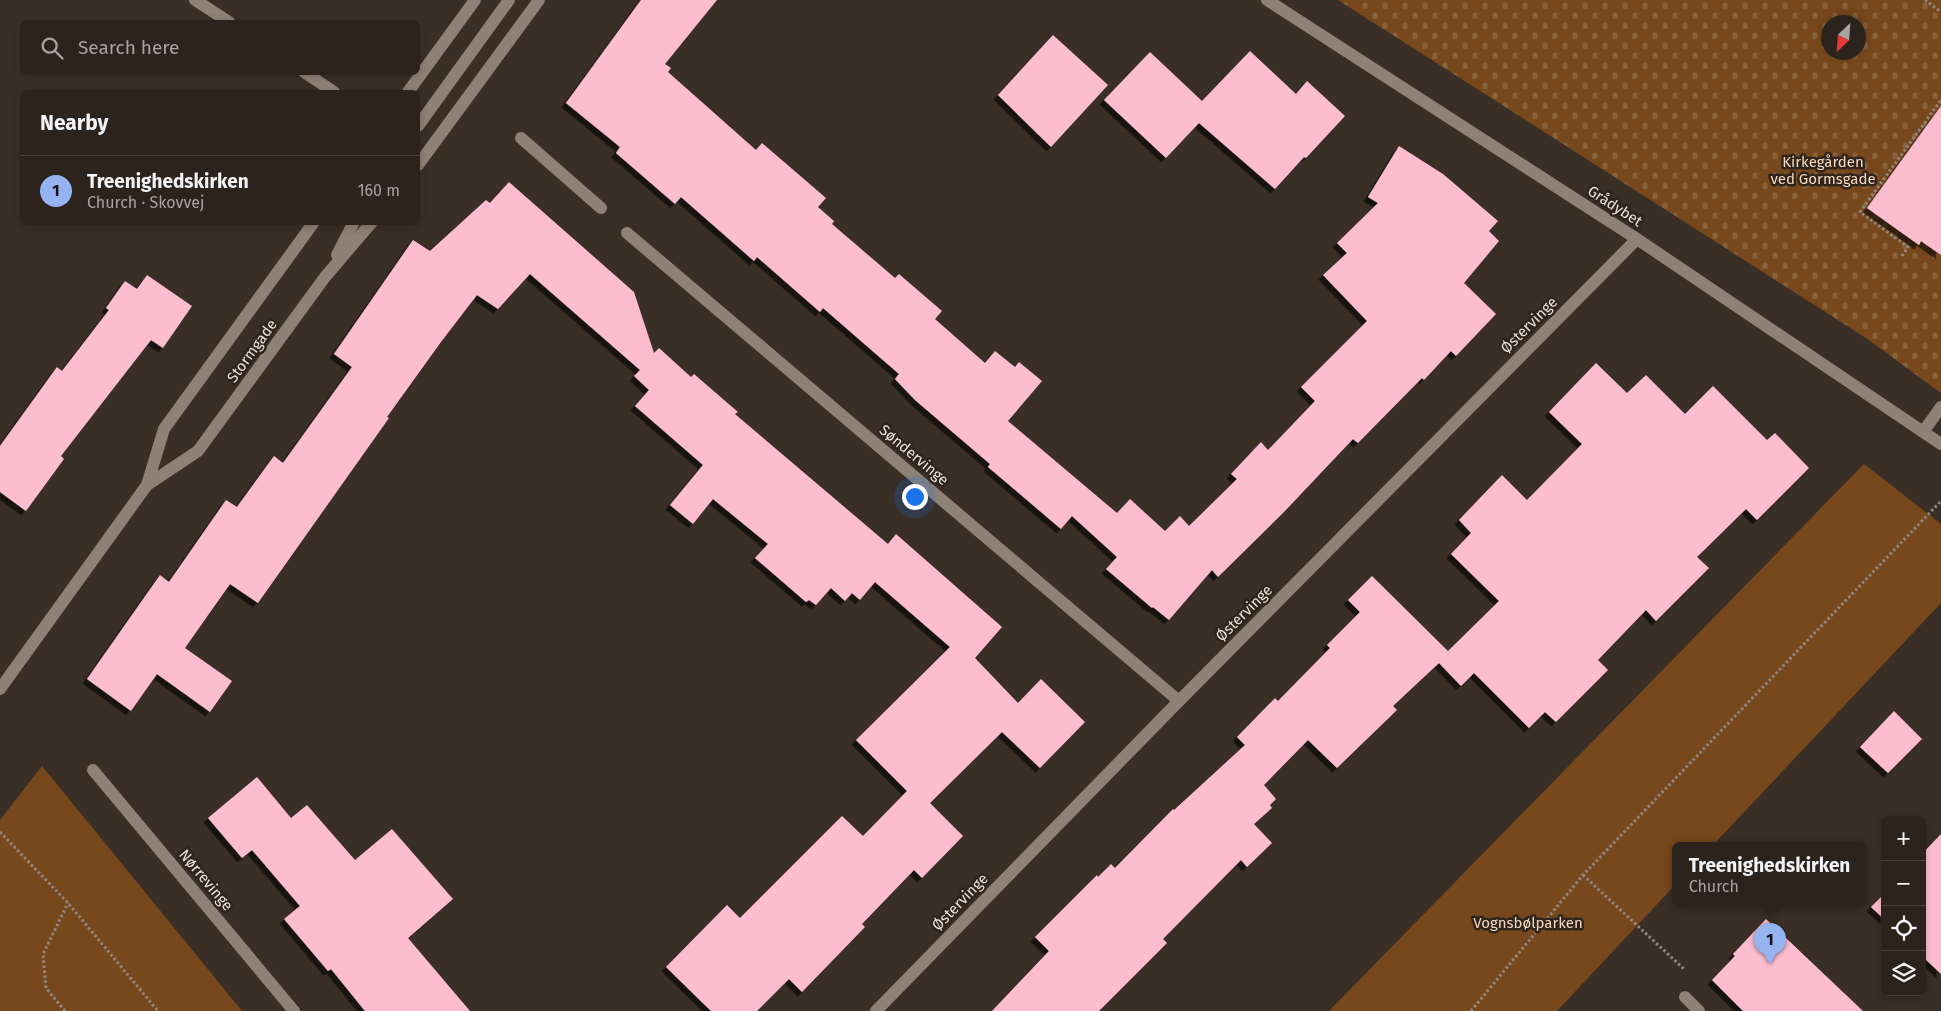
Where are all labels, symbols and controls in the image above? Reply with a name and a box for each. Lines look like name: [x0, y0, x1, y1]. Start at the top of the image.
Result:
north arrow: [1821, 15, 1866, 60]
search box: [20, 20, 420, 75]
icon: search: [38, 34, 66, 62]
text: Search here: [78, 36, 179, 59]
text: Nearby: [40, 110, 108, 136]
park label: Kirkegården ved Gormsgade: [1770, 153, 1876, 188]
text: Treenighedskirken: [87, 170, 249, 193]
text: 1: [52, 181, 60, 200]
text: 160 m: [358, 181, 400, 200]
street label: Grådybet: [1584, 182, 1646, 231]
text: Church · Skovvej: [87, 193, 204, 212]
street label: Østervinge: [1497, 293, 1561, 357]
street label: Stormgade: [223, 316, 281, 386]
street label: Søndervinge: [876, 421, 952, 489]
your location: [902, 484, 928, 510]
street label: Østervinge: [1212, 581, 1276, 645]
map controls: [1881, 816, 1926, 996]
button: +: [1881, 816, 1926, 861]
popup: [1672, 842, 1867, 907]
street label: Nørrevinge: [175, 846, 237, 914]
text: Treenighedskirken: [1689, 854, 1850, 877]
button: −: [1881, 861, 1926, 906]
street label: Østervinge: [928, 870, 992, 934]
text: Church: [1689, 877, 1739, 896]
button: locate: [1881, 906, 1926, 951]
park label: Vognsbølparken: [1473, 914, 1583, 932]
pin: 1: [1754, 923, 1786, 964]
button: layers: [1881, 951, 1926, 996]

